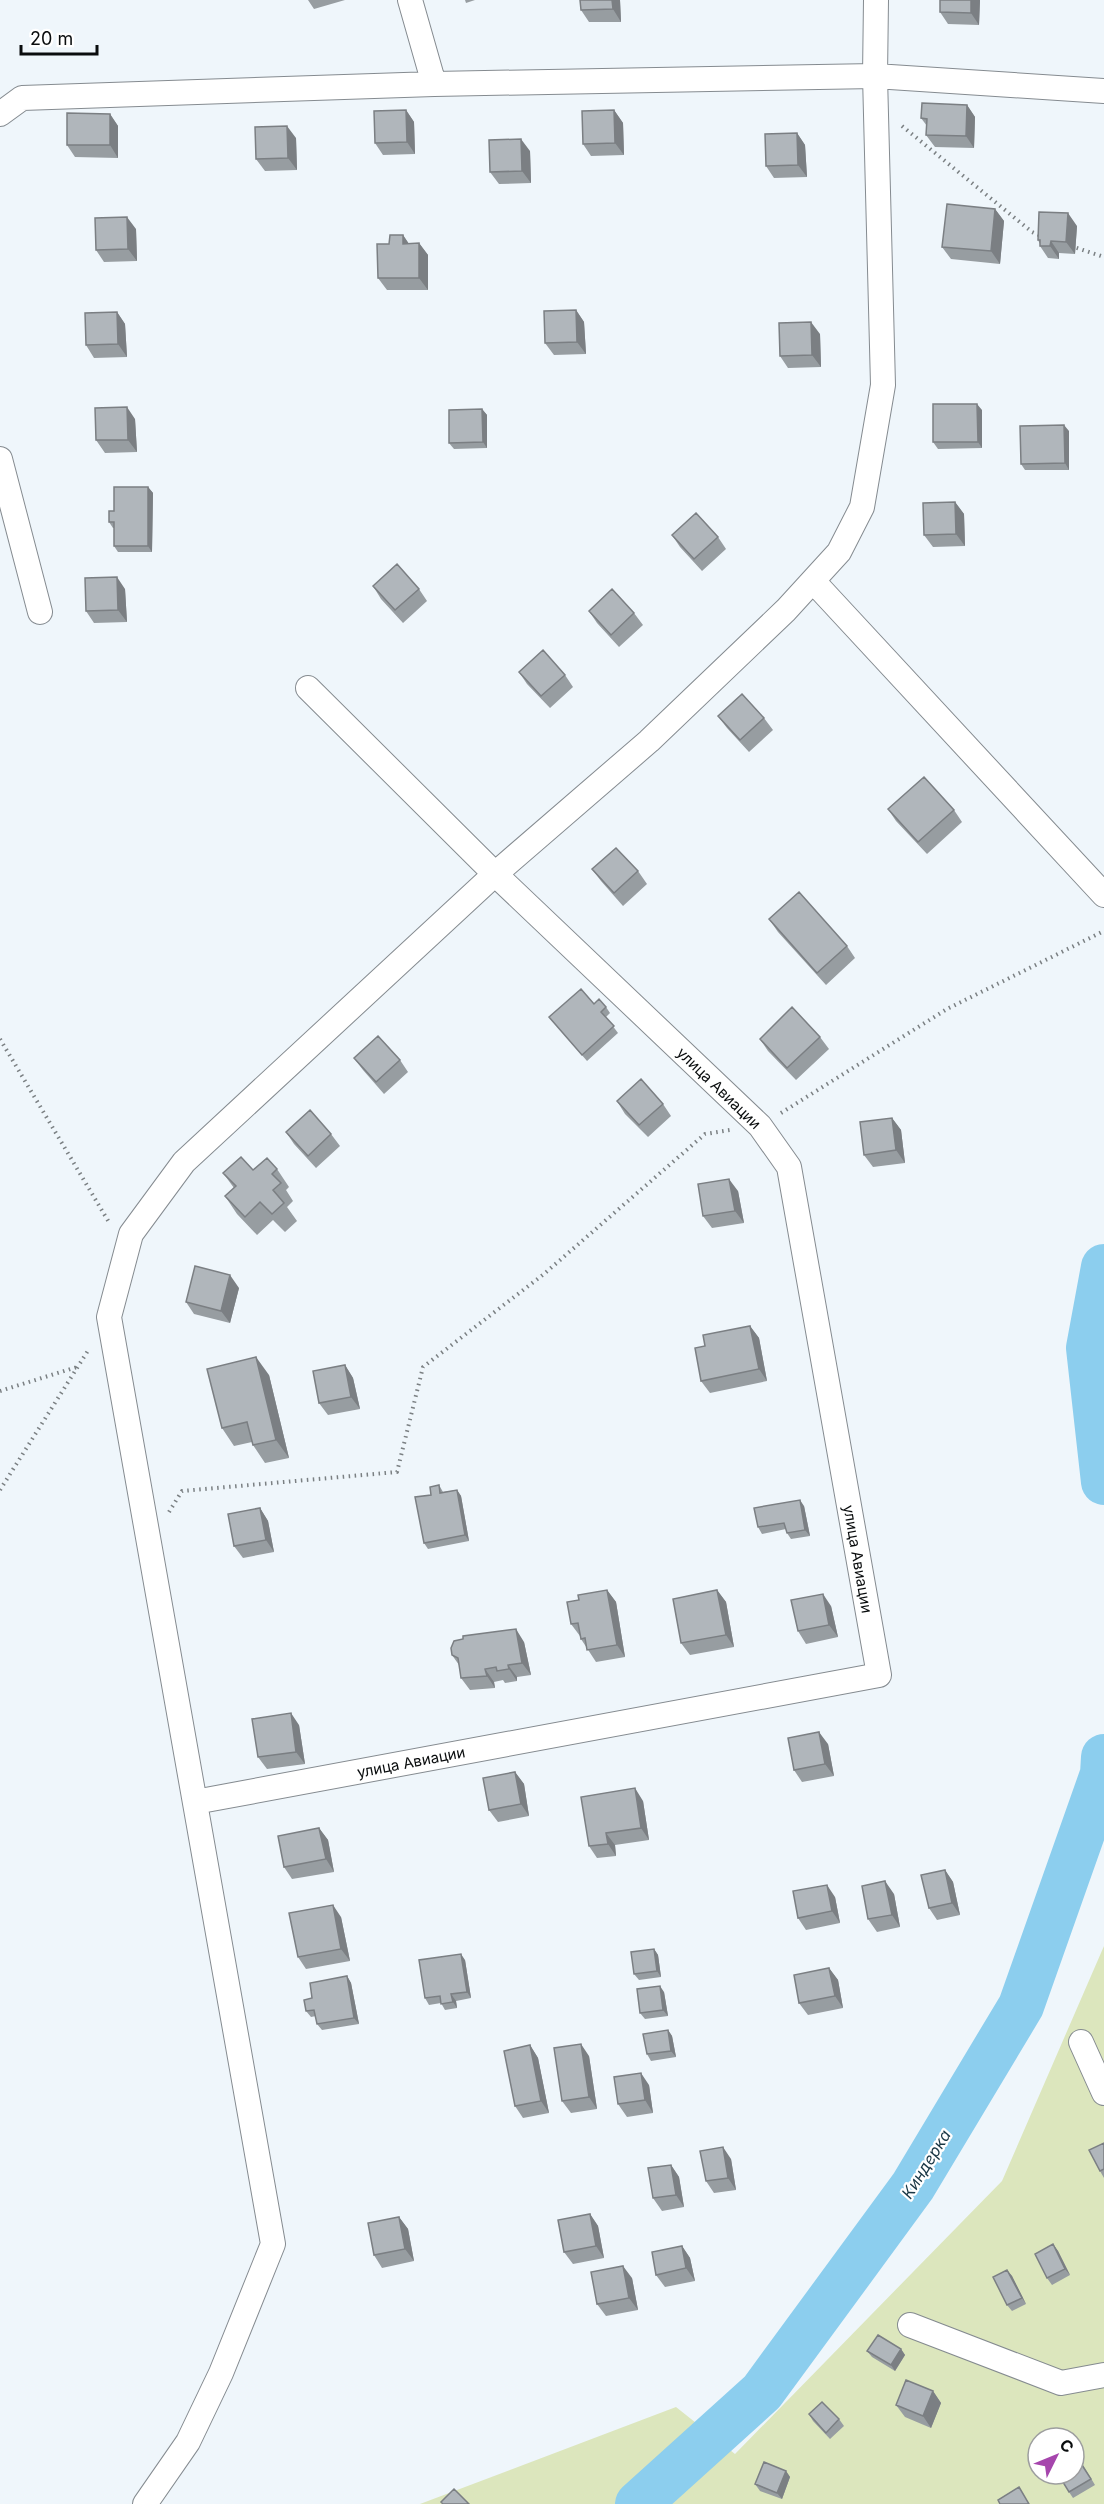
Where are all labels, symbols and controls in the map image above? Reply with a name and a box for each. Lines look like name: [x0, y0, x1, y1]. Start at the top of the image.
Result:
scale bar: [21, 18, 98, 56]
text: 20 m: [30, 28, 73, 49]
street label: улица Авиации: [673, 1043, 765, 1133]
street label: улица Авиации: [839, 1503, 877, 1615]
street label: улица Авиации: [355, 1742, 467, 1782]
water label: Киндерка: [897, 2126, 955, 2202]
north arrow: [1026, 2426, 1086, 2486]
text: С: [1056, 2435, 1078, 2457]

